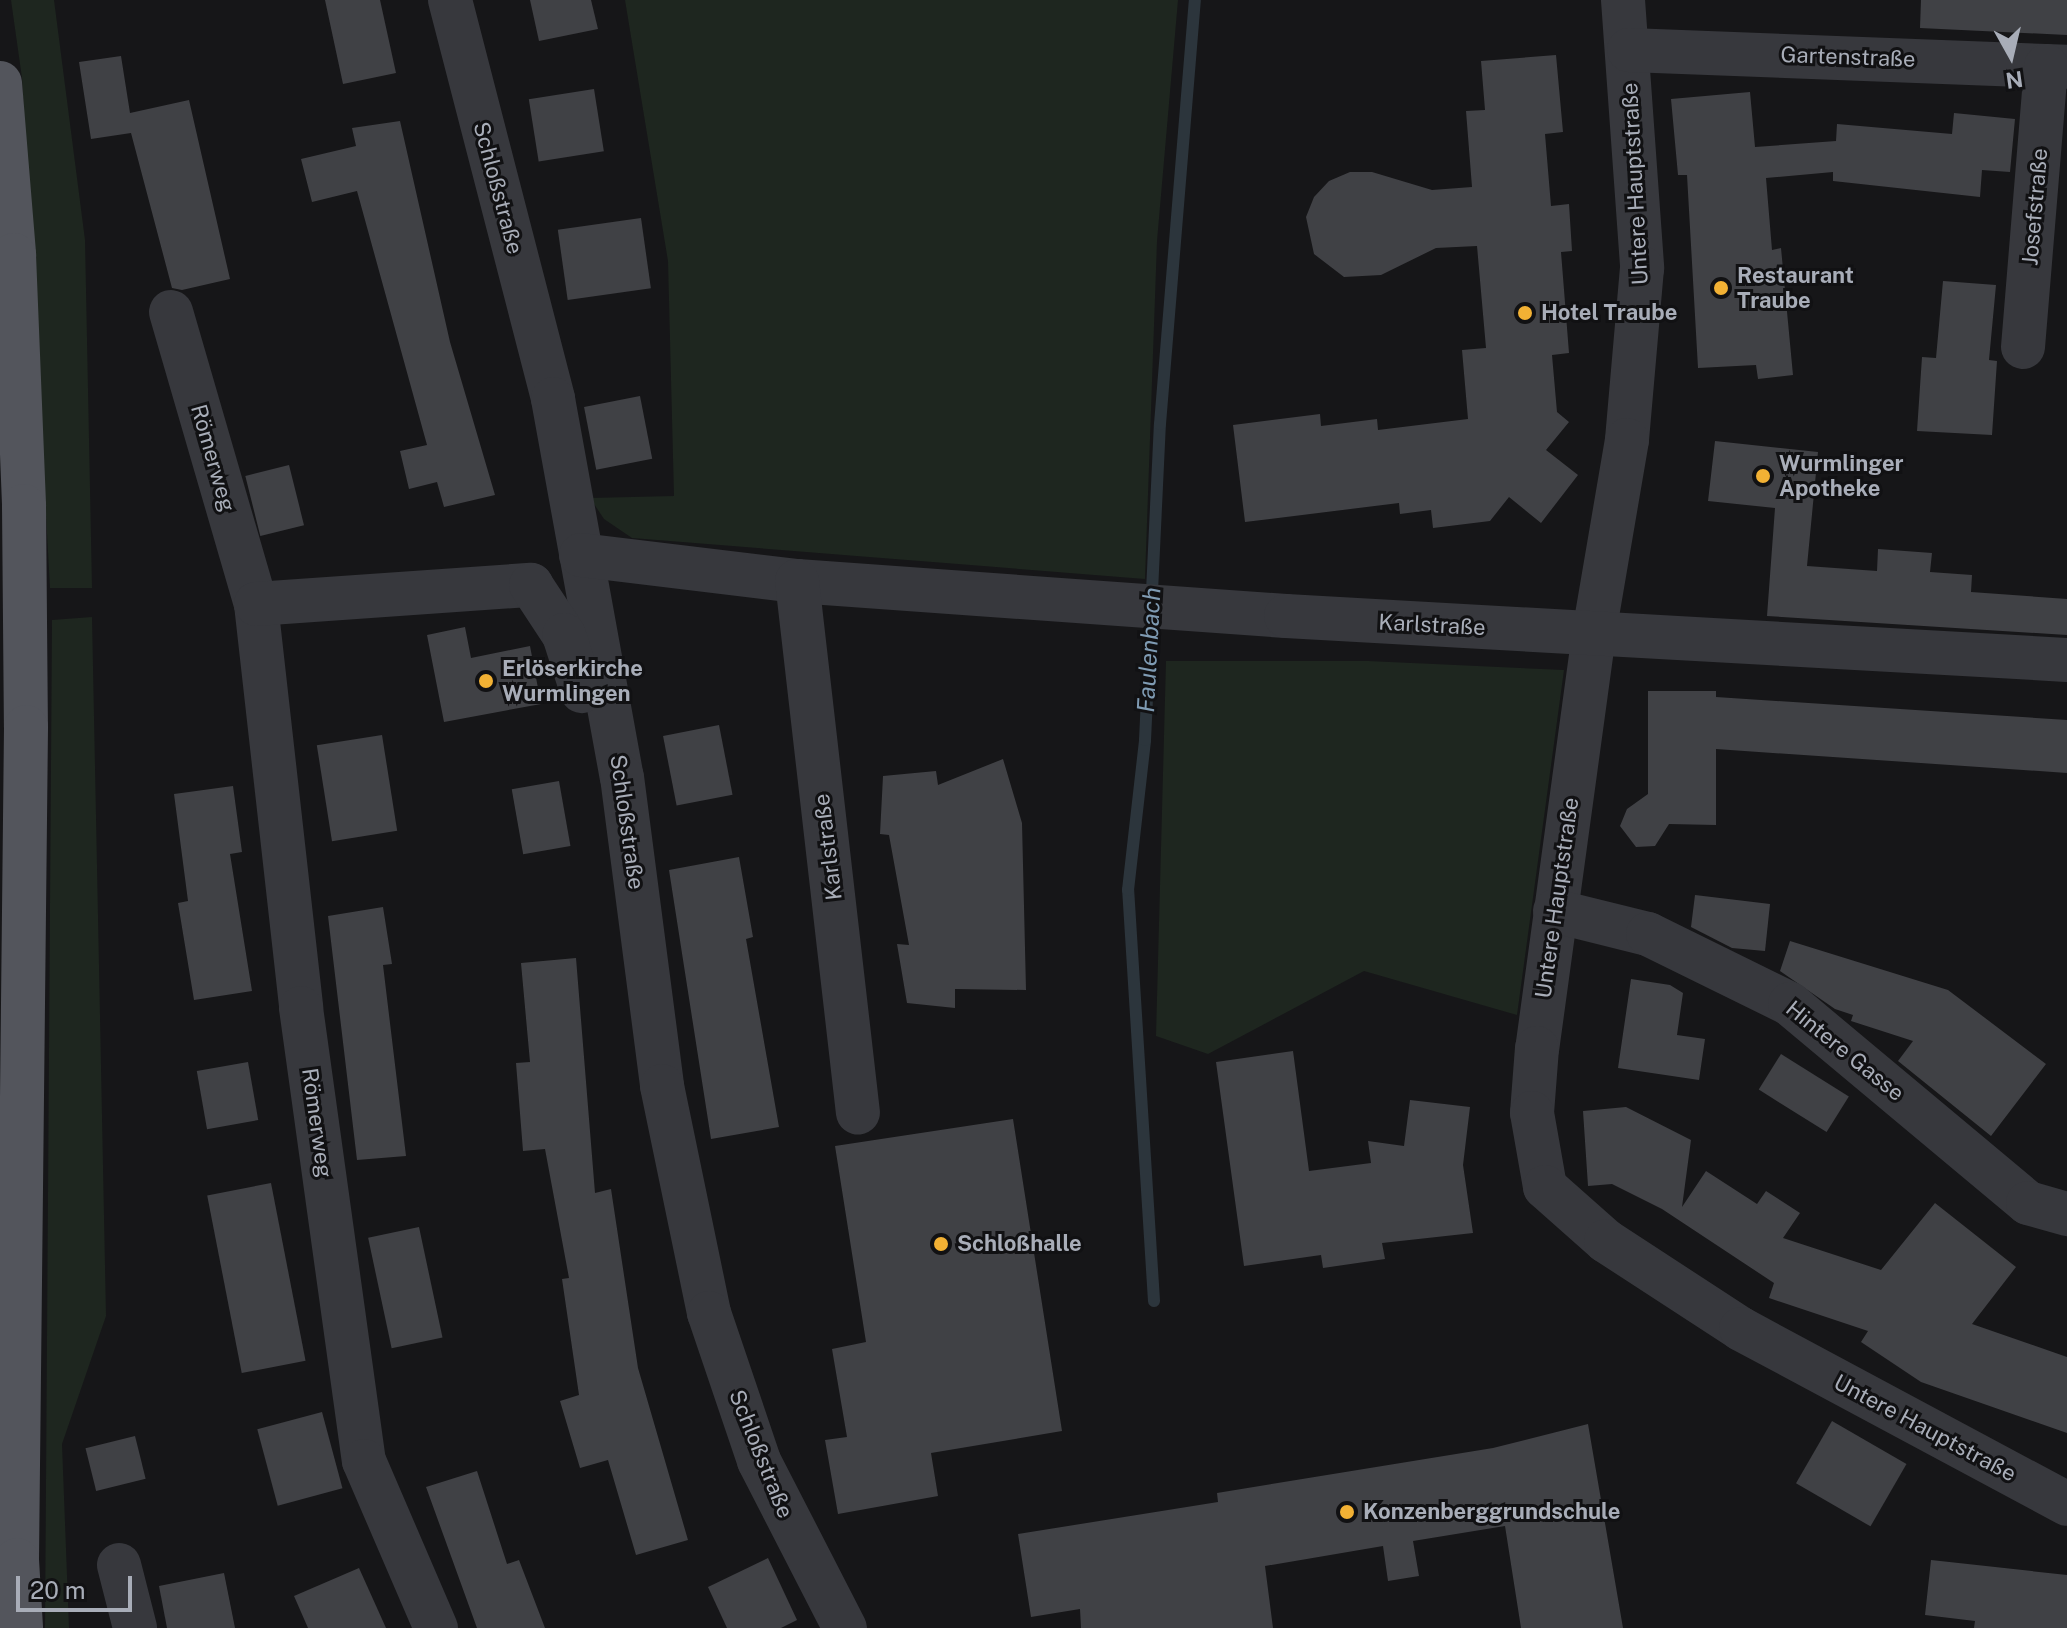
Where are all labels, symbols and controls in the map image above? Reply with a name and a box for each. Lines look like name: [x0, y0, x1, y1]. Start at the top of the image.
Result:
north arrow: [1971, 16, 2051, 96]
street label: Gartenstraße: [1780, 41, 1916, 73]
text: N: [2004, 66, 2025, 94]
street label: Untere Hauptstraße: [1617, 82, 1653, 286]
street label: Schloßstraße: [468, 119, 528, 257]
street label: Josefstraße: [2017, 147, 2053, 267]
place label: Restaurant Traube: [1737, 262, 1854, 314]
marker: Restaurant Traube: [1712, 279, 1730, 297]
place label: Hotel Traube: [1541, 300, 1677, 326]
marker: Hotel Traube: [1516, 304, 1534, 322]
street label: Römerweg: [185, 401, 241, 515]
place label: Wurmlinger Apotheke: [1779, 450, 1904, 502]
marker: Wurmlinger Apotheke: [1754, 467, 1772, 485]
water label: Faulenbach: [1131, 587, 1167, 713]
street label: Karlstraße: [1378, 609, 1486, 641]
place label: Erlöserkirche Wurmlingen: [502, 655, 643, 706]
marker: Erlöserkirche Wurmlingen: [477, 672, 495, 690]
street label: Schloßstraße: [604, 753, 650, 891]
street label: Karlstraße: [808, 792, 848, 902]
street label: Untere Hauptstraße: [1530, 796, 1584, 1000]
street label: Hintere Gasse: [1781, 995, 1909, 1107]
street label: Römerweg: [296, 1067, 338, 1179]
place label: Schloßhalle: [957, 1231, 1082, 1257]
marker: Schloßhalle: [932, 1235, 950, 1253]
street label: Untere Hauptstraße: [1829, 1369, 2021, 1487]
street label: Schloßstraße: [723, 1386, 799, 1522]
place label: Konzenberggrundschule: [1363, 1499, 1620, 1525]
marker: Konzenberggrundschule: [1338, 1503, 1356, 1521]
scale bar: [20, 1560, 136, 1610]
text: 20 m: [30, 1576, 86, 1604]

